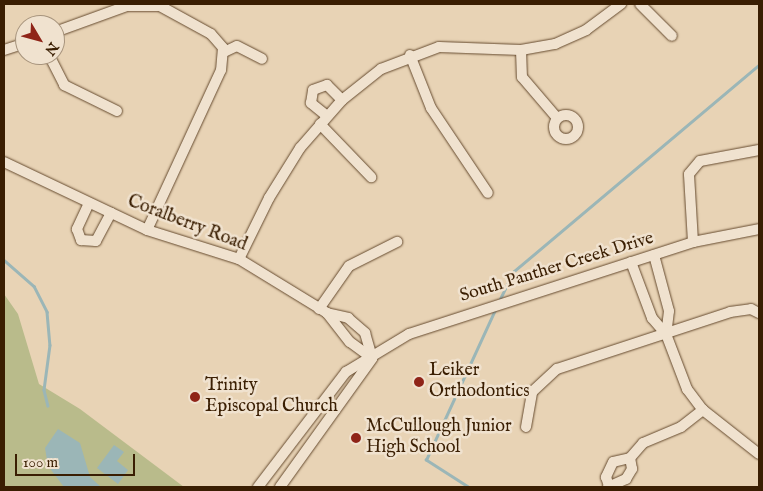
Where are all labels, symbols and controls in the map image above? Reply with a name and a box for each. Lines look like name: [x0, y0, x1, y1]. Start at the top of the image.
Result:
north arrow: [15, 15, 65, 65]
text: N: [40, 38, 62, 59]
street label: Coralberry Road: [124, 191, 250, 257]
street label: South Panther Creek Drive: [458, 228, 656, 308]
place label: Leiker Orthodontics: [429, 361, 530, 404]
place label: Trinity Episcopal Church: [205, 376, 338, 418]
marker: Leiker Orthodontics: [413, 376, 425, 388]
marker: Trinity Episcopal Church: [189, 391, 201, 403]
place label: McCullough Junior High School: [366, 417, 512, 459]
marker: McCullough Junior High School: [350, 432, 362, 444]
scale bar: [18, 444, 138, 476]
text: 100 m: [23, 453, 58, 472]

